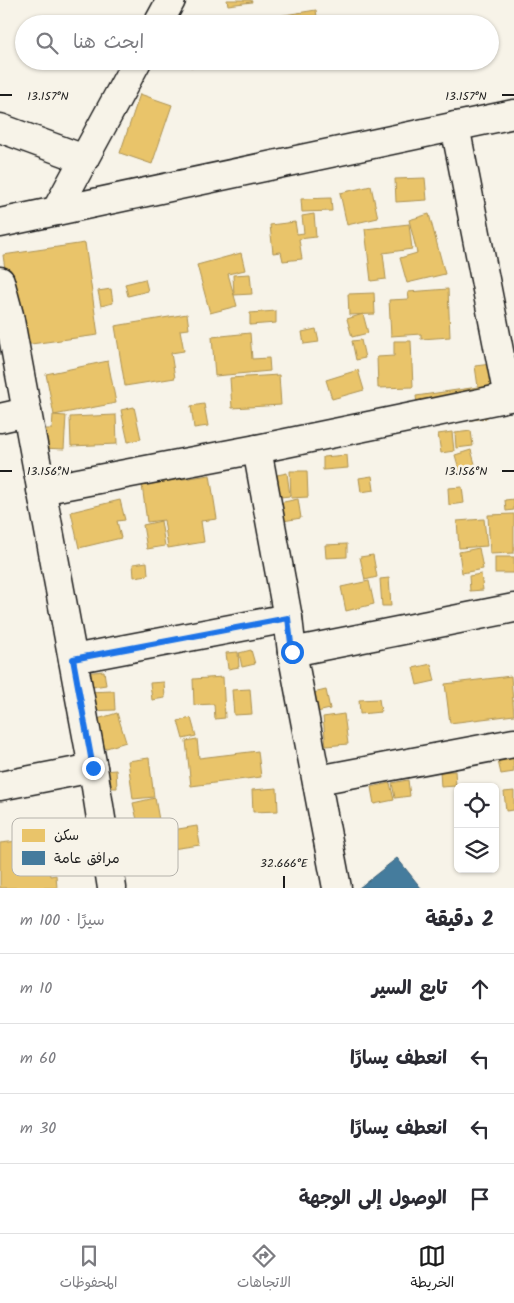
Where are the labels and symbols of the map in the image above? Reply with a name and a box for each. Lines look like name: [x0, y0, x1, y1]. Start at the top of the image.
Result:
text: 13.157°N: [27, 87, 69, 106]
text: 13.157°N: [445, 87, 487, 106]
text: 13.156°N: [27, 462, 69, 481]
text: 13.156°N: [445, 462, 487, 481]
route start: [281, 641, 304, 664]
route end: [82, 757, 105, 780]
legend: [12, 818, 178, 876]
text: سكن: [54, 825, 79, 847]
text: مرافق عامة: [54, 848, 120, 870]
text: 32.666°E: [260, 854, 309, 873]

